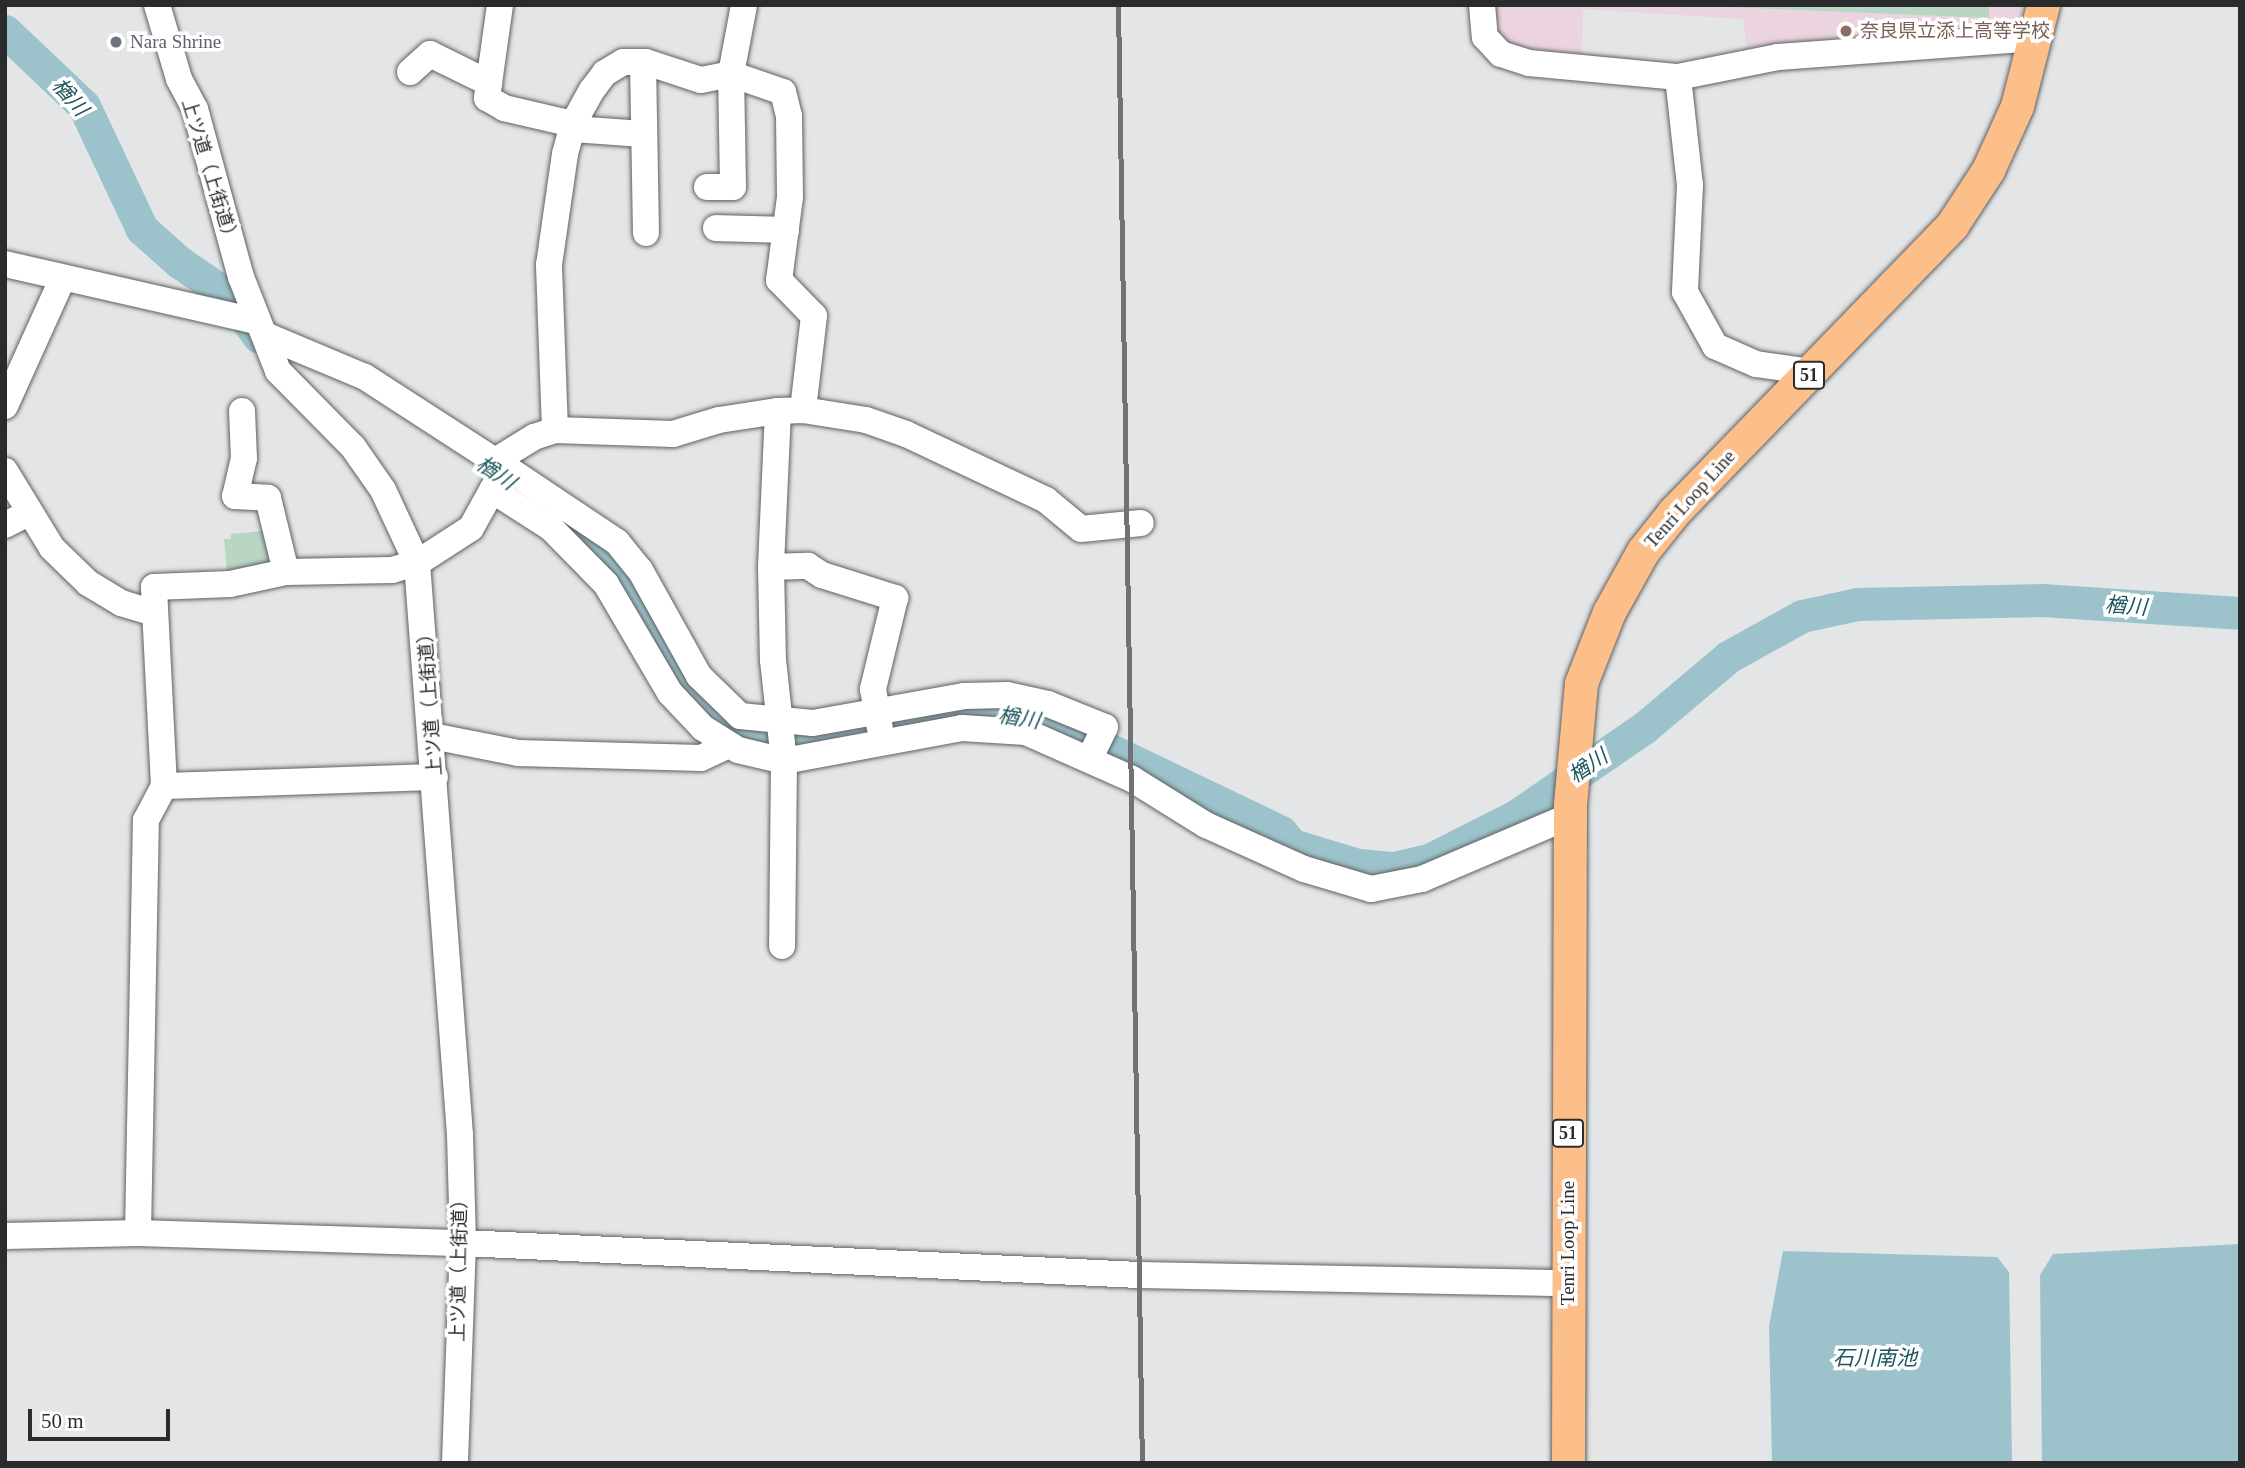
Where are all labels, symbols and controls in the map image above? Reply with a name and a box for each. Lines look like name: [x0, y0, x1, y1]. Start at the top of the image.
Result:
place label: 奈良県立添上高等学校: [1860, 20, 2050, 42]
marker: 奈良県立添上高等学校: [1838, 23, 1854, 39]
place label: Nara Shrine: [130, 31, 221, 53]
marker: Nara Shrine: [108, 34, 124, 50]
water label: 楢川: [47, 73, 93, 121]
street label: 上ツ道（上街道）: [177, 96, 243, 248]
road number: 51: [1792, 360, 1826, 390]
street label: Tenri Loop Line: [1640, 445, 1740, 553]
water label: 楢川: [472, 451, 520, 495]
water label: 楢川: [2104, 592, 2148, 620]
street label: 上ツ道（上街道）: [413, 623, 447, 777]
water label: 楢川: [996, 702, 1042, 734]
water label: 楢川: [1564, 744, 1612, 788]
road number: 51: [1550, 1118, 1586, 1148]
street label: Tenri Loop Line: [1557, 1181, 1579, 1305]
street label: 上ツ道（上街道）: [446, 1190, 472, 1342]
water label: 石川南池: [1833, 1345, 1917, 1371]
scale bar: [32, 1394, 173, 1438]
text: 50 m: [41, 1409, 84, 1433]

